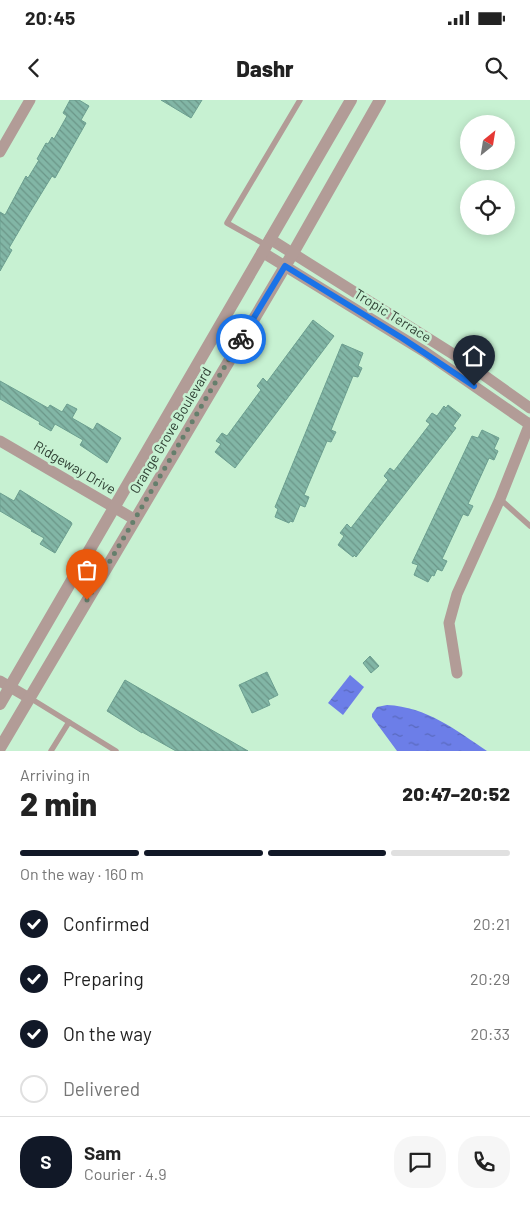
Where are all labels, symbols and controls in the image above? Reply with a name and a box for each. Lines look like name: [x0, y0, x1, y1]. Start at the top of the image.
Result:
text: 20:45: [25, 6, 75, 29]
icon: back: [20, 54, 48, 82]
icon: search: [482, 54, 510, 82]
text: Dashr: [236, 55, 294, 81]
north arrow: [460, 115, 515, 170]
map controls: [460, 115, 515, 235]
button: locate: [460, 180, 515, 235]
street label: Tropic Terrace: [351, 285, 435, 345]
courier: [216, 314, 266, 364]
icon: bike: [227, 325, 255, 353]
pin: [453, 335, 495, 386]
icon: home: [460, 342, 488, 370]
street label: Orange Grove Boulevard: [125, 364, 215, 496]
street label: Ridgeway Drive: [31, 437, 119, 497]
pin: [66, 549, 108, 600]
icon: bag: [73, 556, 101, 584]
text: Arriving in: [20, 765, 90, 784]
text: 20:47–20:52: [402, 782, 510, 805]
text: 2 min: [20, 784, 97, 822]
text: On the way · 160 m: [20, 864, 144, 883]
icon: check: [20, 910, 48, 938]
text: Confirmed: [63, 912, 150, 935]
text: 20:21: [473, 914, 510, 933]
icon: check: [20, 965, 48, 993]
text: Preparing: [63, 967, 144, 990]
text: 20:29: [470, 969, 510, 988]
icon: check: [20, 1020, 48, 1048]
text: On the way: [63, 1022, 152, 1045]
text: 20:33: [470, 1024, 510, 1043]
text: Delivered: [63, 1077, 140, 1100]
button: chat: [394, 1136, 446, 1188]
button: phone: [458, 1136, 510, 1188]
text: Sam: [84, 1141, 121, 1164]
text: S: [40, 1150, 52, 1173]
text: Courier · 4.9: [84, 1164, 167, 1183]

